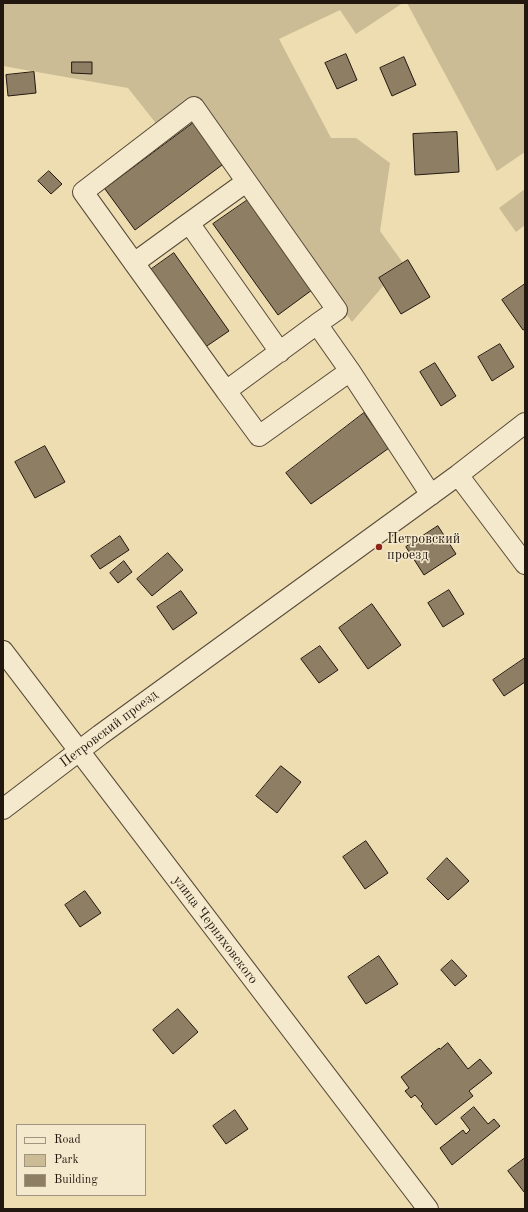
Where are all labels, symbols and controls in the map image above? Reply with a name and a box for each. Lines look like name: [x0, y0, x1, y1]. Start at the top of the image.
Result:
place label: Петровский проезд: [387, 531, 460, 564]
marker: Петровский проезд: [374, 542, 384, 552]
street label: Петровский проезд: [57, 687, 161, 771]
street label: улица Черняховского: [169, 872, 261, 988]
legend: [16, 1124, 146, 1196]
text: Road: [54, 1134, 81, 1146]
text: Park: [54, 1154, 79, 1166]
text: Building: [54, 1174, 98, 1186]

